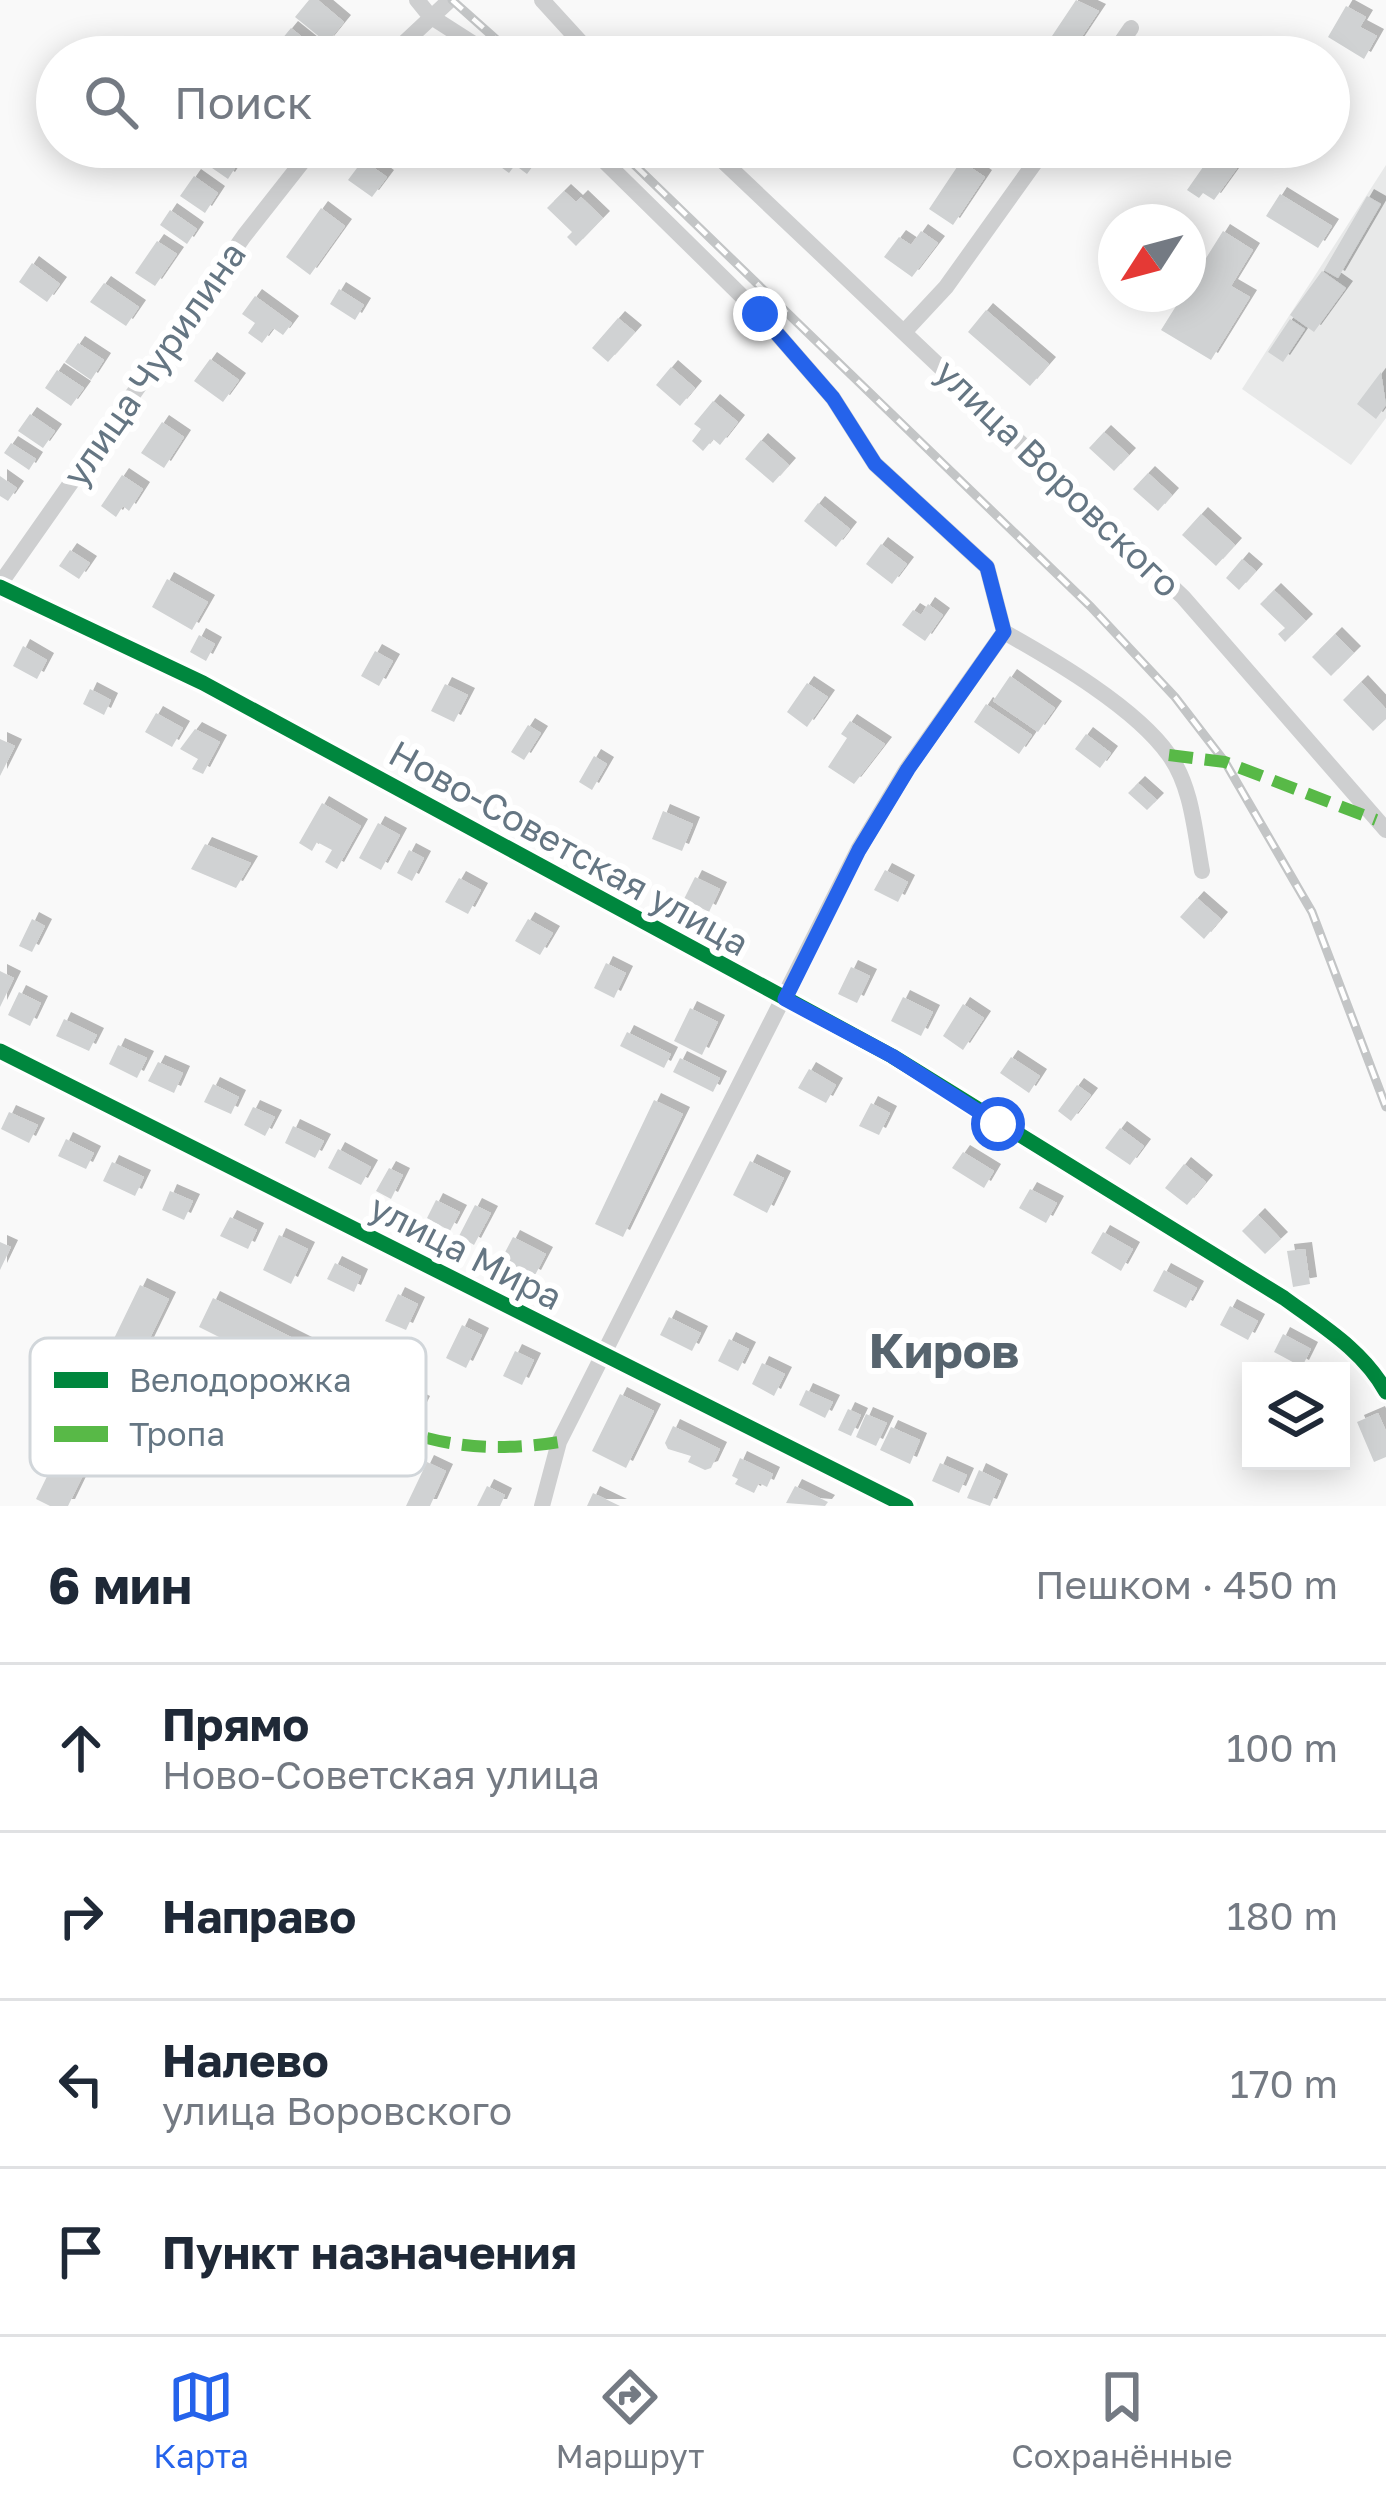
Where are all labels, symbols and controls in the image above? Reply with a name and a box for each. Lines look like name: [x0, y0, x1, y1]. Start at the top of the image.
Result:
search box: [36, 36, 1350, 168]
icon: search: [78, 69, 144, 135]
text: Поиск: [174, 75, 313, 129]
north arrow: [1098, 204, 1206, 312]
street label: улица Чурилина: [53, 233, 254, 494]
route end: [733, 287, 787, 341]
street label: улица Воровского: [927, 350, 1190, 605]
street label: Ново-Советская улица: [382, 731, 756, 964]
route start: [971, 1097, 1025, 1151]
street label: улица Мира: [363, 1185, 569, 1318]
district label: Киров: [869, 1321, 1019, 1379]
legend: [30, 1338, 426, 1476]
text: Велодорожка: [129, 1360, 352, 1399]
map controls: [1242, 1362, 1350, 1470]
button: layers: [1242, 1362, 1350, 1470]
text: Тропа: [129, 1414, 225, 1453]
text: 6 мин: [48, 1554, 192, 1615]
text: Пешком · 450 m: [1035, 1561, 1338, 1608]
text: Прямо: [162, 1697, 309, 1751]
icon: ahead: [48, 1715, 114, 1781]
text: 100 m: [1226, 1724, 1338, 1771]
text: Ново-Советская улица: [162, 1751, 600, 1798]
icon: right: [48, 1883, 114, 1949]
text: Направо: [162, 1889, 356, 1943]
text: 180 m: [1227, 1892, 1338, 1939]
text: Налево: [162, 2033, 329, 2087]
icon: left: [48, 2051, 114, 2117]
text: 170 m: [1230, 2060, 1338, 2107]
text: улица Воровского: [162, 2087, 512, 2134]
icon: arrive: [48, 2219, 114, 2285]
text: Пункт назначения: [162, 2225, 577, 2279]
tab: Карта: [153, 2364, 249, 2475]
tab: Маршрут: [556, 2364, 705, 2475]
tab: Сохранённые: [1011, 2364, 1233, 2475]

